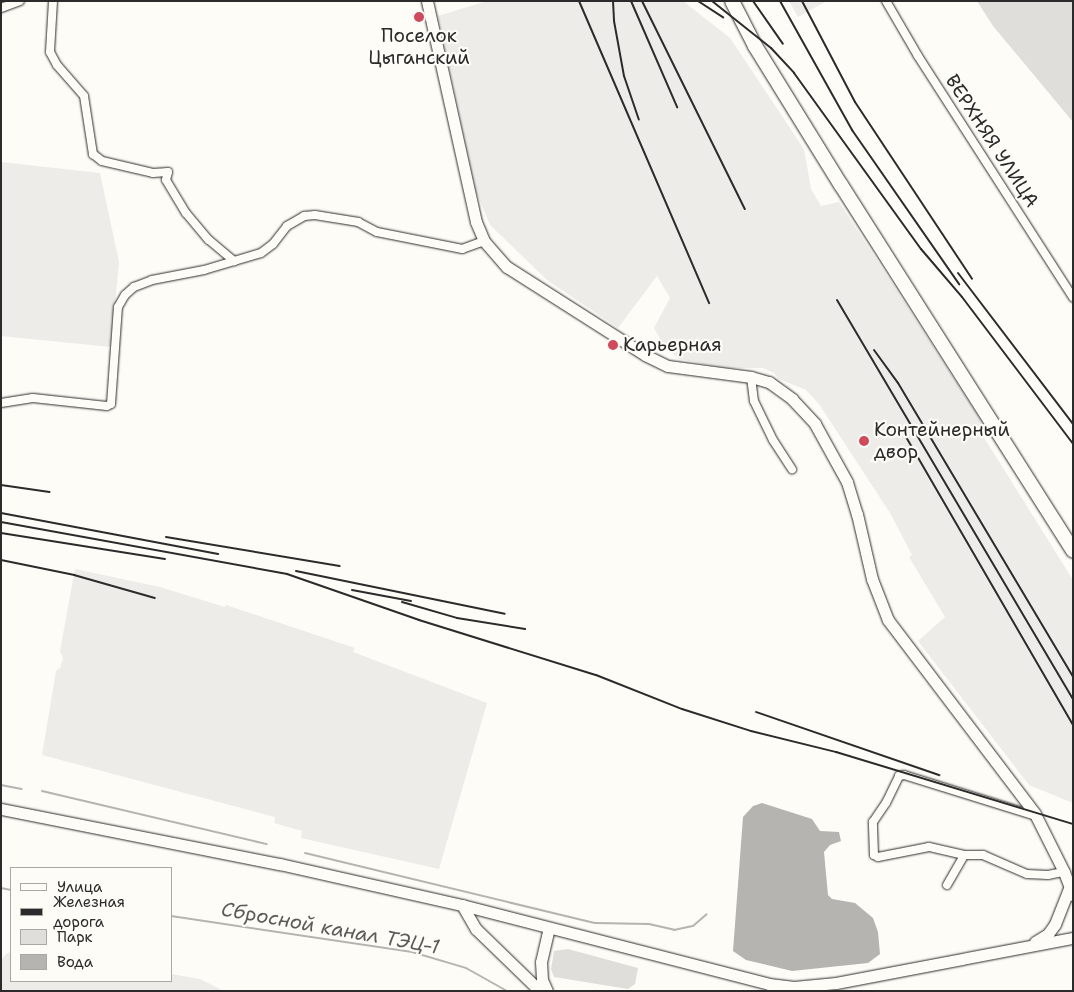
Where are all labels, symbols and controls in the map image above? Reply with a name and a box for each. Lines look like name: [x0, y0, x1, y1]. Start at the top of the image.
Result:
marker: Поселок Цыганский: [413, 11, 425, 23]
place label: Поселок Цыганский: [368, 25, 470, 69]
street label: ВЕРХНЯЯ УЛИЦА: [940, 70, 1044, 212]
place label: Карьерная: [623, 334, 722, 356]
marker: Карьерная: [607, 339, 619, 351]
place label: Контейнерный двор: [874, 419, 1010, 463]
marker: Контейнерный двор: [858, 435, 870, 447]
legend: [10, 867, 172, 982]
text: Улица: [57, 877, 102, 897]
text: Железная дорога: [53, 892, 125, 932]
water label: Сбросной канал ТЭЦ-1: [219, 897, 441, 959]
text: Парк: [57, 927, 93, 947]
text: Вода: [57, 952, 93, 972]

